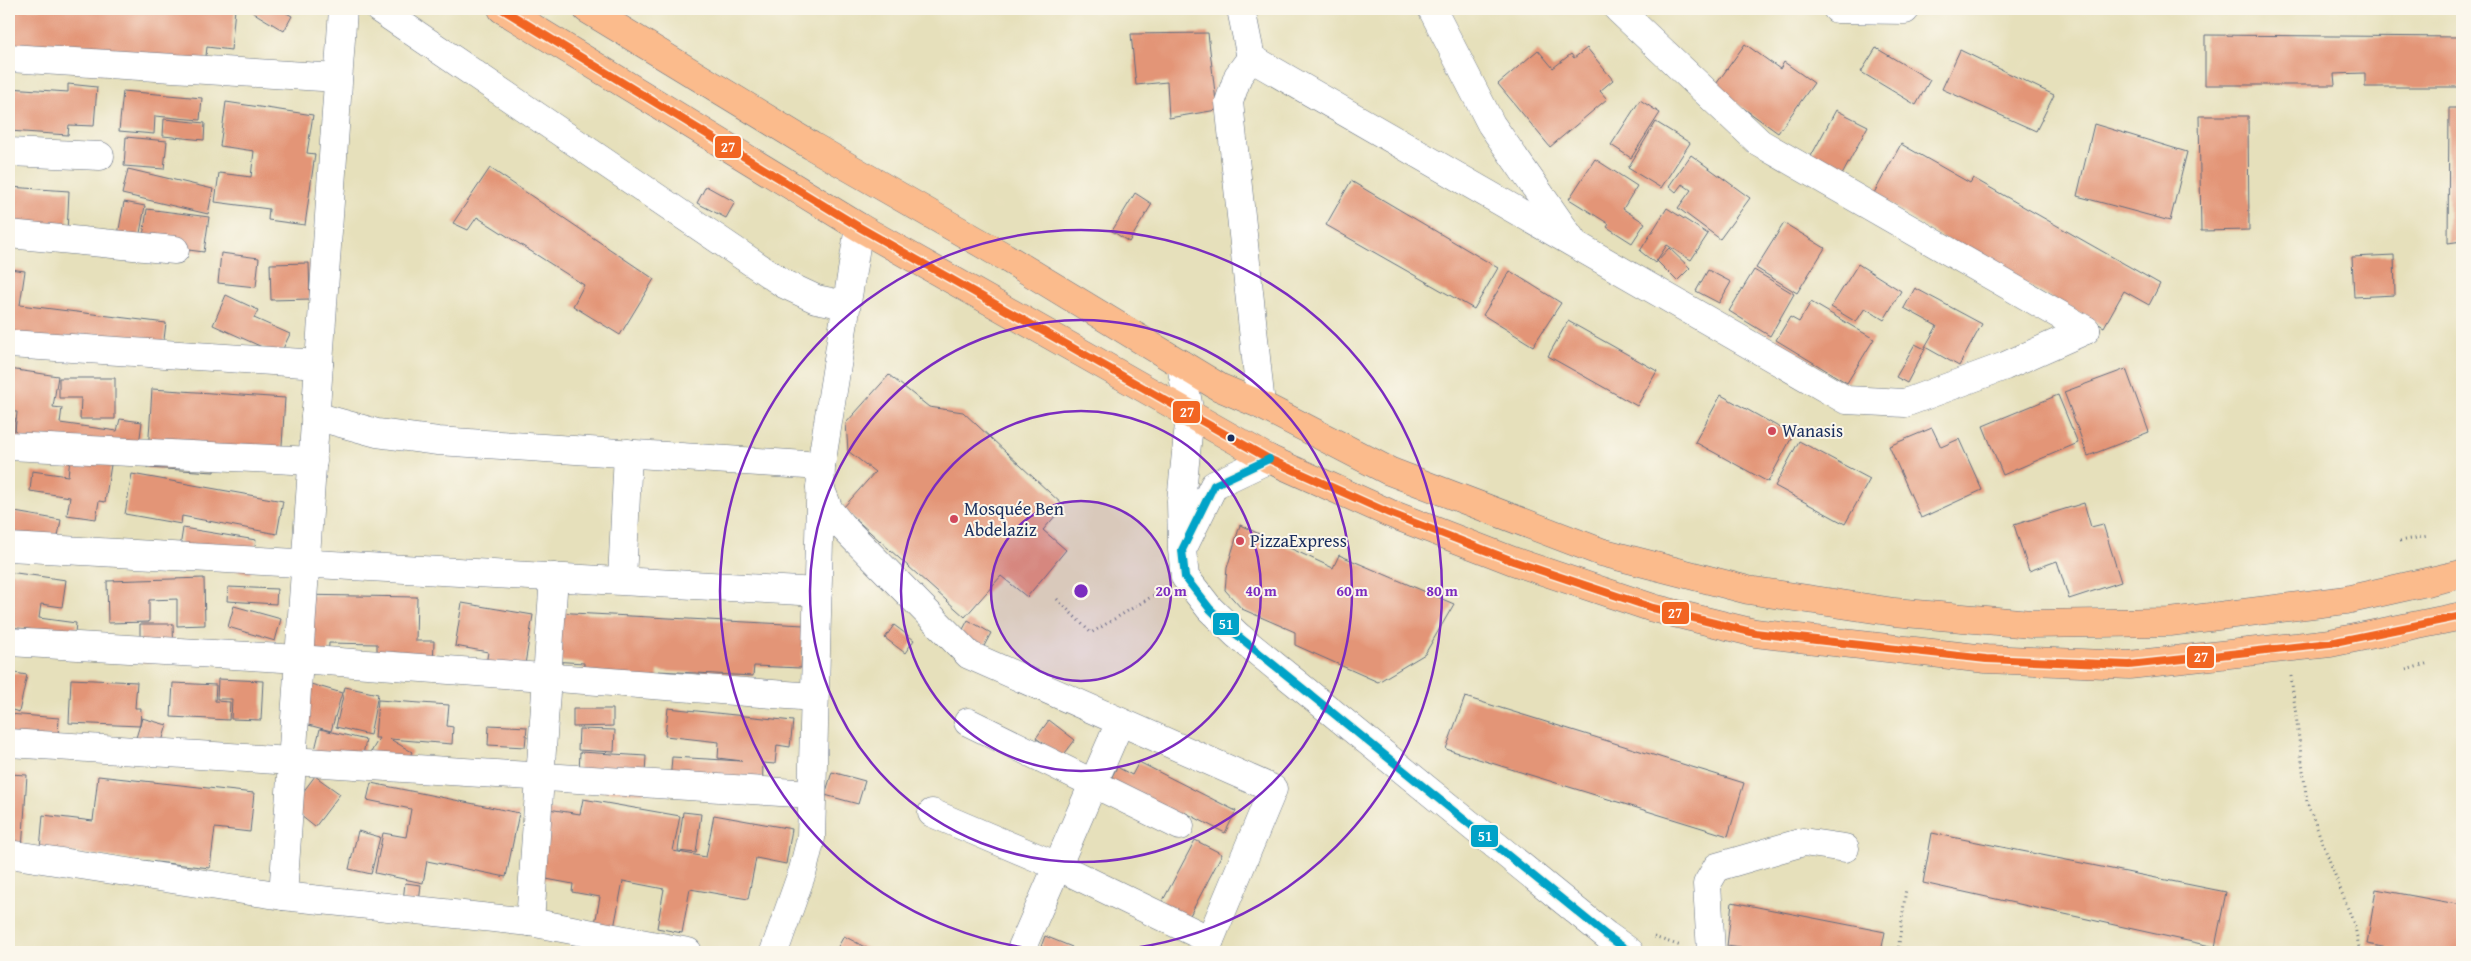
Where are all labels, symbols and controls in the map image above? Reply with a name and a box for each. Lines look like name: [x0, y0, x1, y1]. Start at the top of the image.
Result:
line badge: 27: [714, 135, 742, 159]
text: 27: [721, 137, 735, 157]
line badge: 27: [1172, 400, 1201, 424]
text: 27: [1180, 402, 1194, 422]
place label: Wanasis: [1782, 417, 1843, 444]
marker: Wanasis: [1766, 425, 1778, 437]
unlabelled marker: [1226, 433, 1236, 443]
place label: Mosquée Ben Abdelaziz: [964, 495, 1064, 543]
marker: Mosquée Ben Abdelaziz: [948, 513, 960, 525]
place label: PizzaExpress: [1250, 527, 1347, 554]
marker: PizzaExpress: [1234, 535, 1246, 547]
text: 20 m: [1155, 580, 1187, 601]
text: 40 m: [1245, 580, 1277, 601]
text: 60 m: [1336, 580, 1368, 601]
text: 80 m: [1426, 580, 1458, 601]
centre of rings: [1072, 582, 1090, 600]
line badge: 27: [1661, 601, 1690, 625]
text: 27: [1668, 603, 1682, 623]
line badge: 51: [1212, 612, 1240, 636]
text: 51: [1219, 614, 1233, 634]
line badge: 27: [2186, 645, 2215, 669]
text: 27: [2194, 647, 2208, 667]
line badge: 51: [1470, 824, 1499, 848]
text: 51: [1478, 826, 1492, 846]

